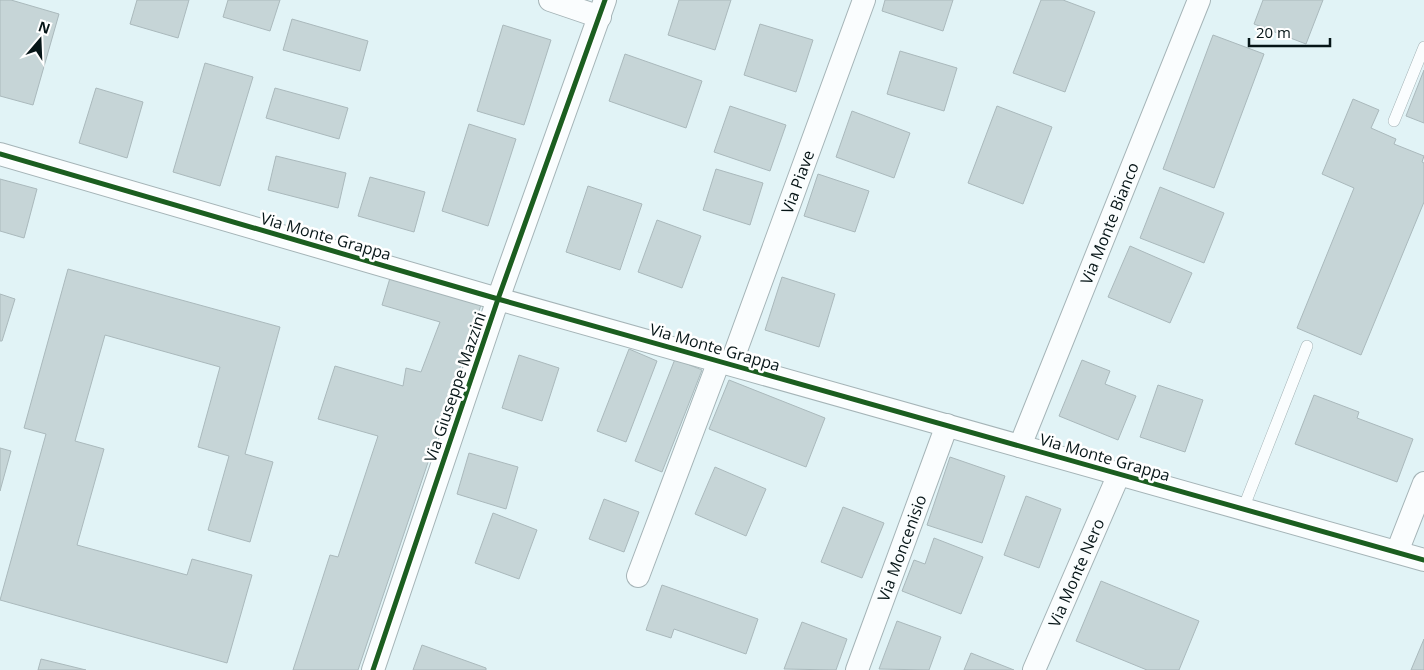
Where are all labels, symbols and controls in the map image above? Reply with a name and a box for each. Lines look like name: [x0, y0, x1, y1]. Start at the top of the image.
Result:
north arrow: [15, 15, 65, 65]
scale bar: [1249, 15, 1330, 47]
text: N: [36, 16, 53, 38]
text: 20 m: [1256, 22, 1291, 42]
street label: Via Piave: [776, 147, 819, 217]
street label: Via Monte Bianco: [1075, 159, 1144, 288]
street label: Via Monte Grappa: [258, 207, 394, 265]
street label: Via Giuseppe Mazzini: [419, 309, 491, 465]
street label: Via Monte Grappa: [647, 318, 783, 376]
street label: Via Monte Grappa: [1037, 428, 1173, 486]
street label: Via Moncenisio: [872, 491, 932, 604]
street label: Via Monte Nero: [1043, 515, 1109, 631]

